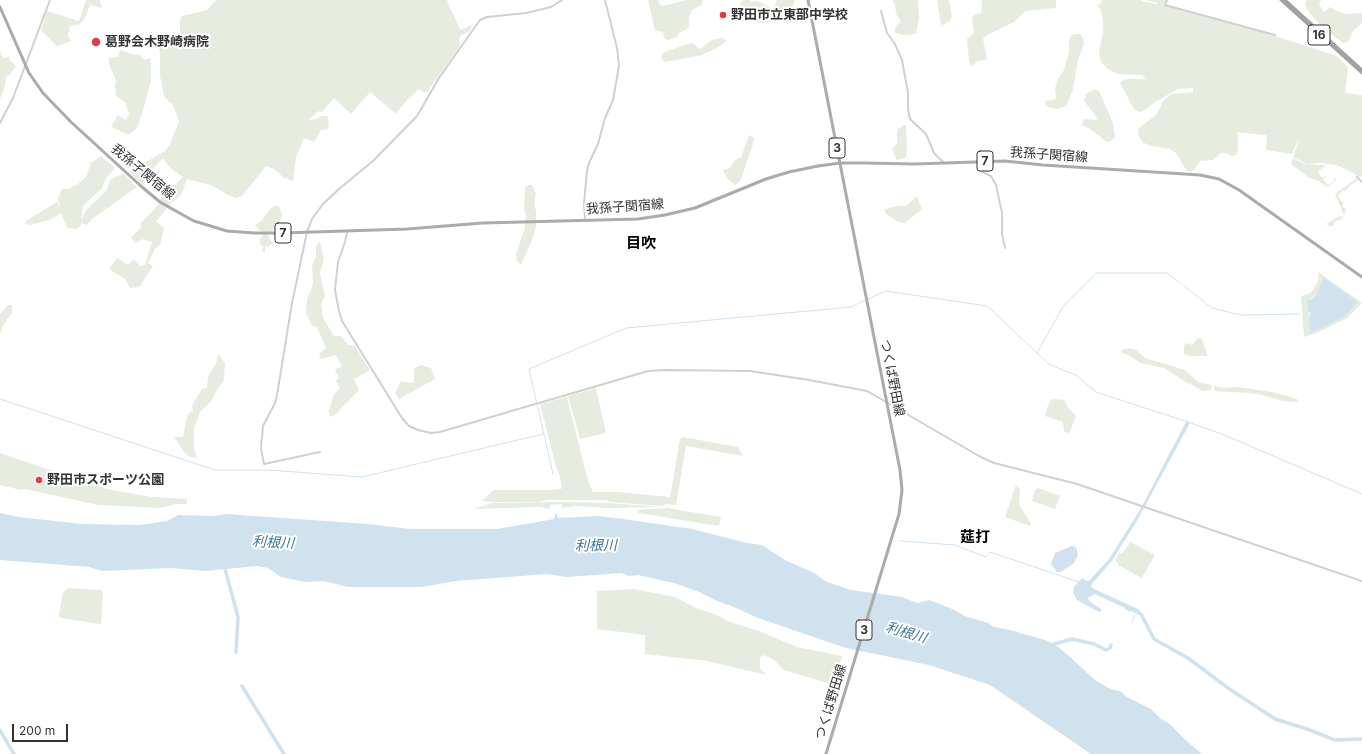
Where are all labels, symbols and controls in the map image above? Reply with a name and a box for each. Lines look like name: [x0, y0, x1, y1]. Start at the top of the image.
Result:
place label: 野田市立東部中学校: [731, 7, 848, 23]
marker: 野田市立東部中学校: [718, 10, 728, 20]
road number: 16: [1308, 25, 1330, 45]
place label: 葛野会木野崎病院: [105, 34, 209, 50]
marker: 葛野会木野崎病院: [90, 36, 102, 48]
road number: 3: [829, 138, 845, 158]
street label: 我孫子関宿線: [108, 141, 178, 203]
street label: 我孫子関宿線: [1010, 144, 1088, 166]
road number: 7: [977, 151, 993, 171]
street label: 我孫子関宿線: [586, 196, 664, 218]
road number: 7: [275, 223, 291, 243]
district label: 目吹: [626, 234, 656, 252]
street label: つくば野田線: [877, 338, 907, 418]
place label: 野田市スポーツ公園: [47, 472, 164, 488]
marker: 野田市スポーツ公園: [34, 475, 44, 485]
district label: 莚打: [960, 528, 990, 546]
water label: 利根川: [252, 534, 294, 552]
water label: 利根川: [575, 537, 617, 555]
water label: 利根川: [883, 619, 929, 647]
road number: 3: [856, 620, 872, 640]
street label: つくば野田線: [812, 662, 850, 742]
scale bar: [14, 716, 70, 742]
text: 200 m: [19, 723, 55, 738]

